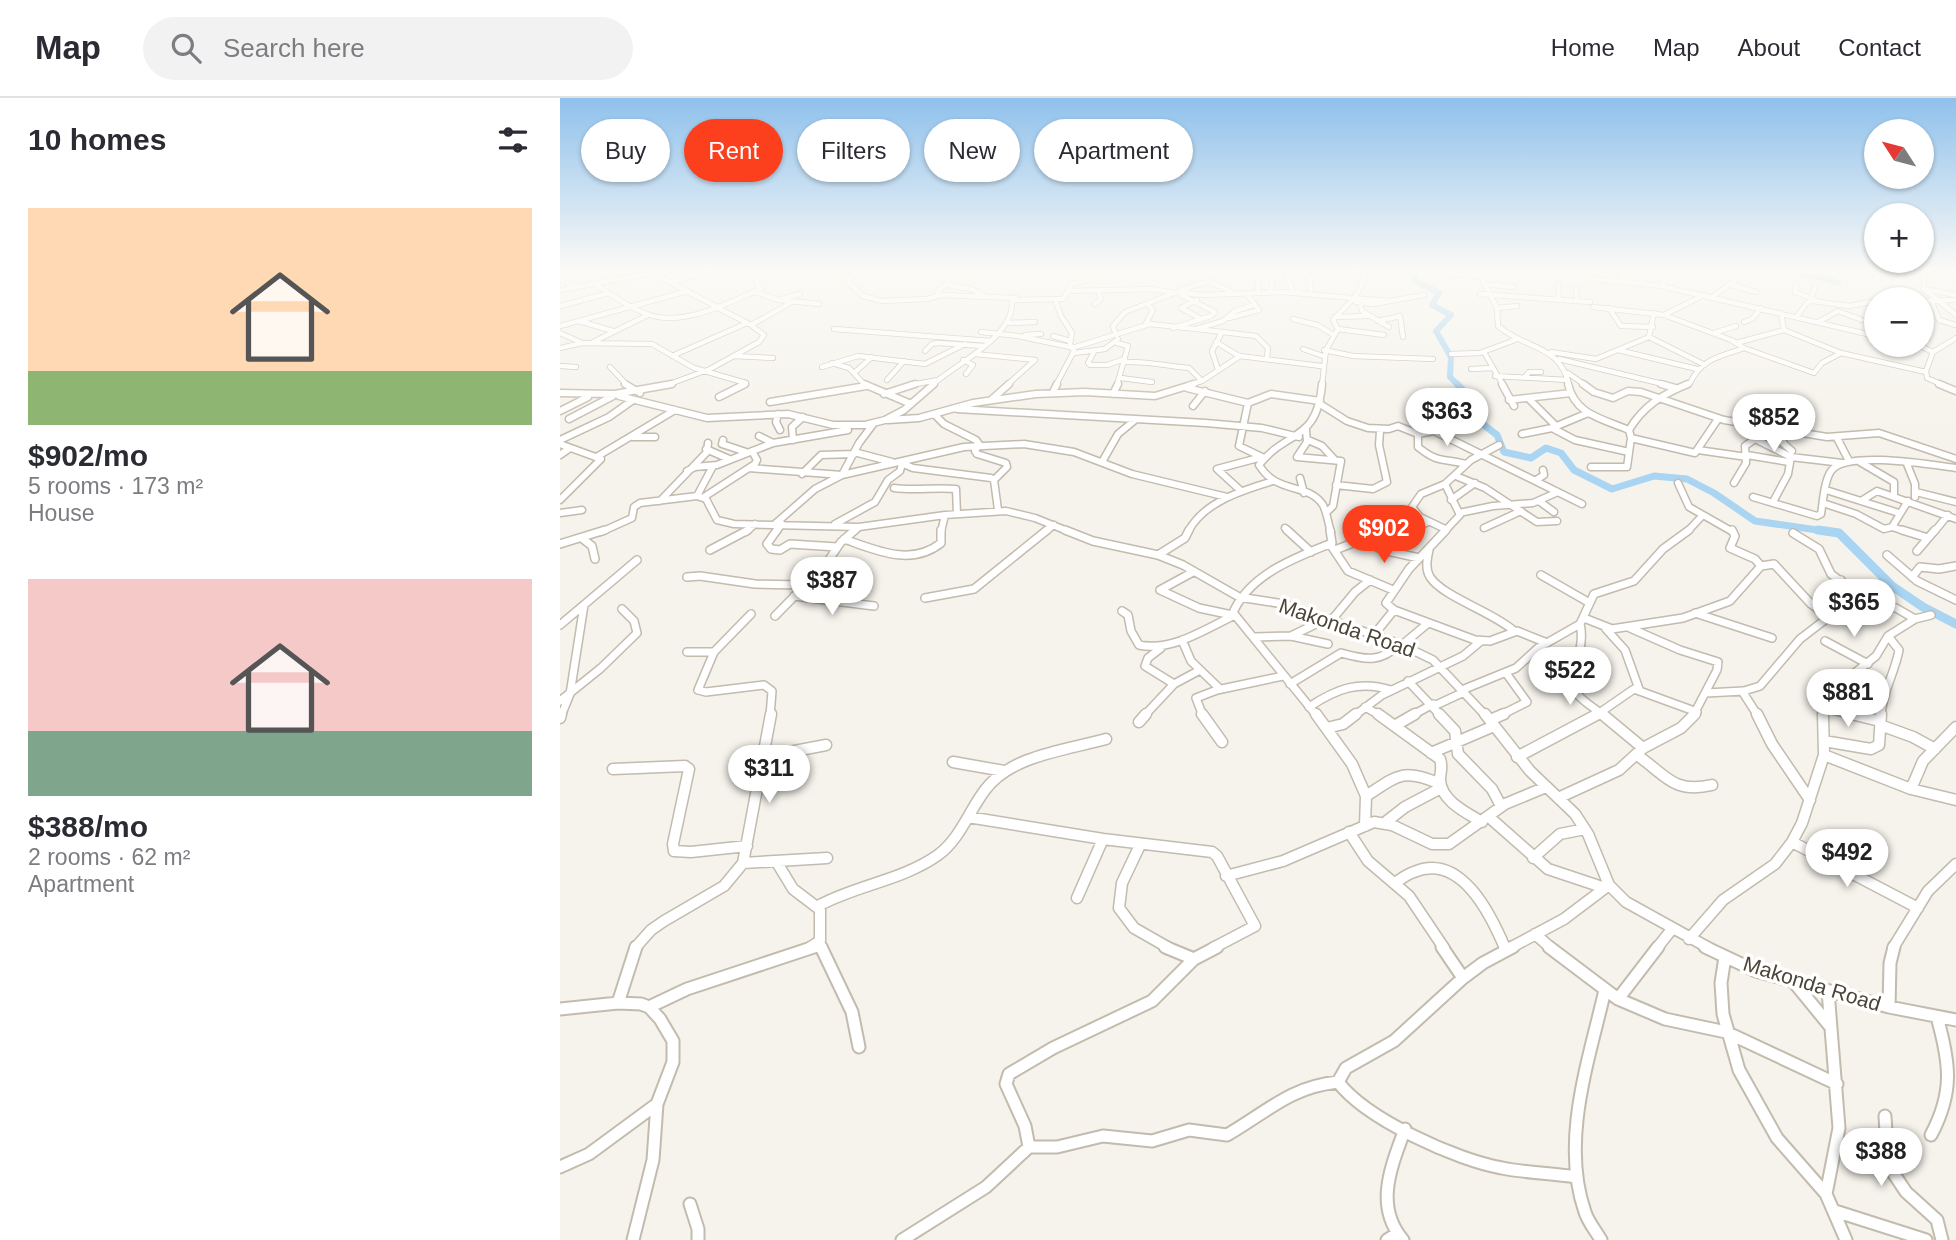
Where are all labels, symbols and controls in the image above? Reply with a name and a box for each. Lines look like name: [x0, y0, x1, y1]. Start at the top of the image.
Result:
search box: [143, 17, 633, 80]
text: Map: [35, 29, 101, 66]
icon: search: [167, 29, 205, 67]
text: Search here: [223, 33, 365, 63]
text: Home: [1551, 34, 1615, 61]
text: Map: [1653, 34, 1700, 61]
text: About: [1738, 34, 1800, 61]
text: Contact: [1838, 34, 1921, 61]
chip: Buy: [581, 119, 670, 182]
chip: Rent: [684, 119, 783, 182]
chip: Filters: [797, 119, 910, 182]
chip: New: [924, 119, 1020, 182]
chip: Apartment: [1034, 119, 1193, 182]
north arrow: [1864, 119, 1934, 189]
map controls: [1864, 119, 1934, 357]
icon: filters: [494, 121, 532, 159]
text: 10 homes: [28, 123, 166, 156]
button: +: [1864, 203, 1934, 273]
icon: home: [217, 254, 343, 380]
button: −: [1864, 287, 1934, 357]
pin: $363: [1406, 388, 1488, 448]
pin: $852: [1733, 394, 1815, 454]
text: $363: [1421, 398, 1473, 424]
text: $852: [1748, 404, 1800, 430]
text: $902/mo: [28, 439, 148, 472]
text: 5 rooms · 173 m²: [28, 473, 203, 499]
text: House: [28, 500, 94, 526]
pin: $902: [1343, 505, 1425, 565]
text: $902: [1358, 515, 1410, 541]
pin: $387: [791, 558, 873, 617]
text: $387: [806, 567, 858, 593]
pin: $365: [1813, 580, 1895, 639]
text: $365: [1828, 589, 1880, 615]
street label: Makonda Road: [1276, 593, 1418, 662]
icon: home: [217, 625, 343, 751]
pin: $522: [1529, 648, 1611, 707]
text: $522: [1544, 657, 1596, 683]
pin: $881: [1807, 670, 1889, 729]
text: $881: [1822, 679, 1874, 705]
pin: $311: [728, 746, 810, 805]
text: $311: [744, 755, 794, 781]
text: $388/mo: [28, 810, 148, 843]
pin: $492: [1806, 830, 1888, 889]
text: $492: [1821, 839, 1873, 865]
text: 2 rooms · 62 m²: [28, 844, 190, 870]
text: Apartment: [28, 871, 134, 897]
street label: Makonda Road: [1741, 952, 1884, 1015]
pin: $388: [1840, 1128, 1922, 1188]
text: $388: [1855, 1138, 1907, 1164]

